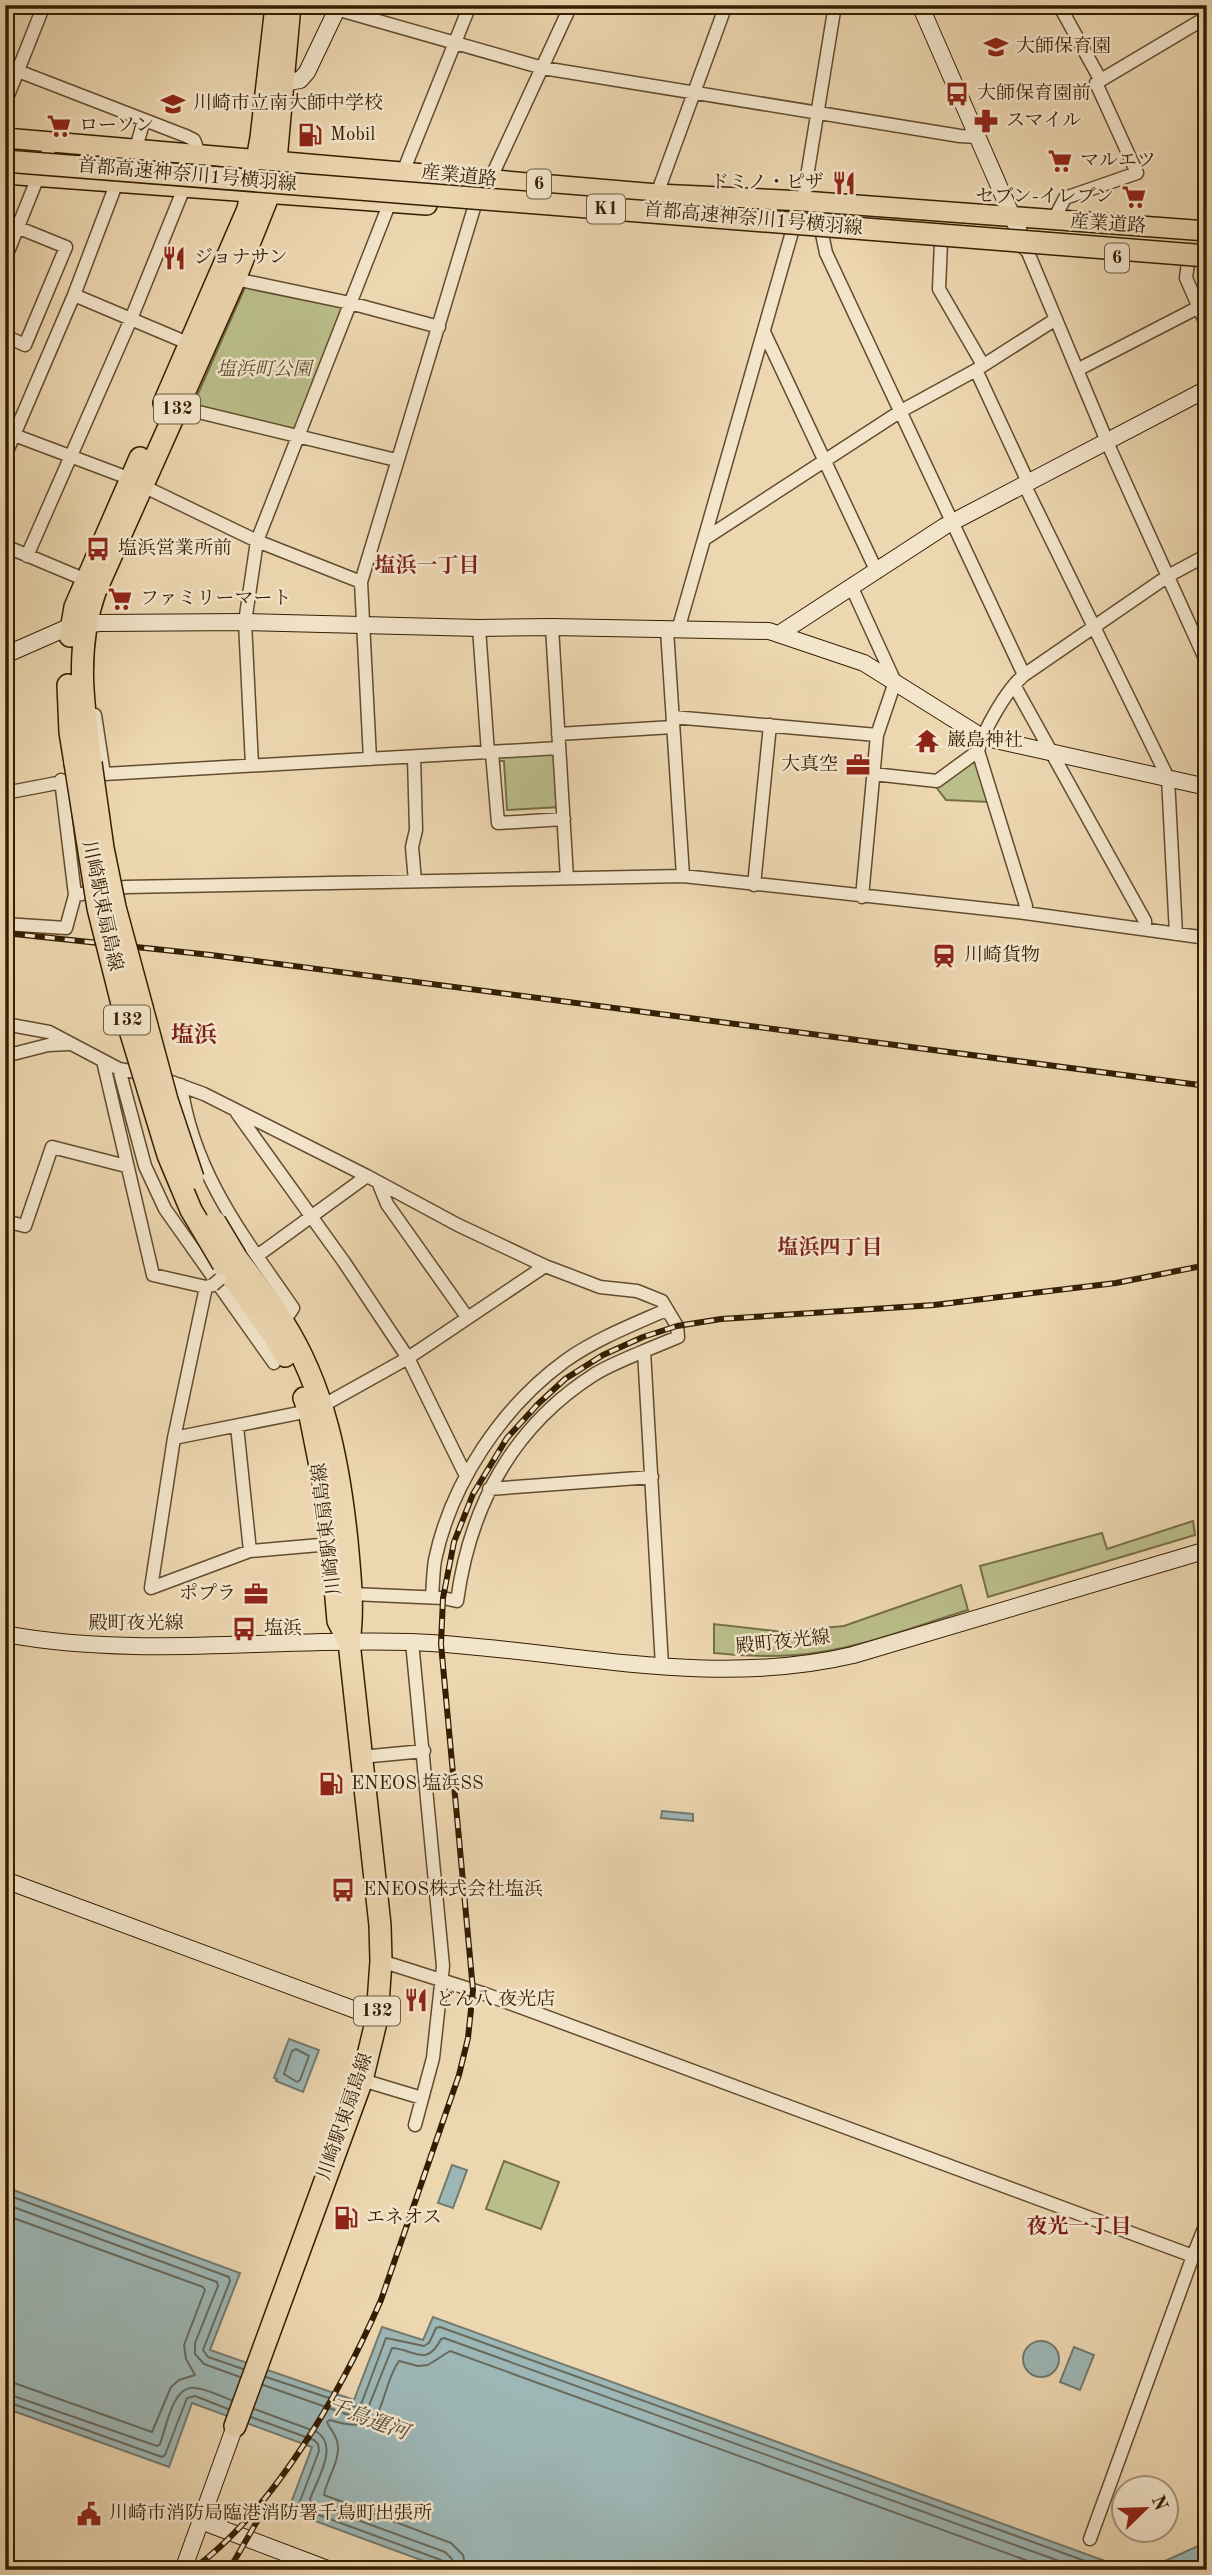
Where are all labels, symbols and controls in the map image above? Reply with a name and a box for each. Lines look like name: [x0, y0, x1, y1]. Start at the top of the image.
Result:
school or university icon: 大師保育園: [982, 33, 1010, 61]
place label: 大師保育園: [1016, 35, 1111, 57]
bus stop icon: 大師保育園前: [943, 80, 971, 108]
place label: 大師保育園前: [977, 82, 1091, 104]
school or university icon: 川崎市立南大師中学校: [159, 90, 187, 118]
place label: 川崎市立南大師中学校: [193, 92, 383, 114]
pharmacy icon: スマイル: [972, 107, 1000, 135]
place label: スマイル: [1006, 111, 1081, 131]
supermarket icon: ローソン: [45, 112, 73, 140]
place label: ローソン: [79, 117, 154, 136]
fuel station icon: Mobil: [296, 121, 324, 149]
place label: Mobil: [330, 126, 375, 145]
supermarket icon: マルエツ: [1046, 147, 1074, 175]
place label: マルエツ: [1080, 152, 1156, 171]
street label: 首都高速神奈川1号横羽線: [77, 154, 298, 195]
street label: 産業道路: [420, 162, 498, 190]
road number: 6: [527, 169, 551, 198]
restaurant icon: ドミノ・ピザ: [830, 169, 858, 197]
place label: ドミノ・ピザ: [710, 172, 824, 193]
supermarket icon: セブン-イレブン: [1120, 183, 1148, 211]
place label: セブン-イレブン: [975, 186, 1114, 207]
road number: K1: [587, 194, 625, 224]
street label: 首都高速神奈川1号横羽線: [643, 198, 864, 239]
street label: 産業道路: [1069, 211, 1147, 237]
restaurant icon: ジョナサン: [160, 244, 188, 272]
road number: 6: [1105, 244, 1129, 272]
place label: ジョナサン: [194, 247, 288, 268]
park label: 塩浜町公園: [216, 359, 314, 380]
road number: 132: [154, 394, 200, 424]
bus stop icon: 塩浜営業所前: [84, 535, 112, 563]
place label: 塩浜営業所前: [118, 537, 232, 559]
district label: 塩浜一丁目: [375, 553, 480, 577]
supermarket icon: ファミリーマート: [106, 585, 134, 613]
place label: ファミリーマート: [140, 589, 292, 609]
temple icon: 巌島神社: [913, 727, 941, 755]
place label: 巌島神社: [947, 729, 1023, 751]
office icon: 大真空: [844, 751, 872, 779]
place label: 大真空: [781, 753, 838, 775]
street label: 川崎駅東扇島線: [78, 838, 127, 973]
station icon: 川崎貨物: [930, 942, 958, 970]
place label: 川崎貨物: [964, 944, 1040, 966]
road number: 132: [104, 1006, 150, 1035]
district label: 塩浜: [171, 1022, 217, 1047]
district label: 塩浜四丁目: [778, 1235, 883, 1259]
street label: 川崎駅東扇島線: [307, 1462, 346, 1597]
office icon: ポプラ: [242, 1580, 270, 1608]
place label: ポプラ: [179, 1583, 236, 1604]
street label: 殿町夜光線: [88, 1613, 184, 1634]
bus stop icon: 塩浜: [230, 1615, 258, 1643]
place label: 塩浜: [264, 1617, 302, 1639]
street label: 殿町夜光線: [735, 1627, 831, 1657]
fuel station icon: ENEOS 塩浜SS: [317, 1770, 345, 1798]
place label: ENEOS 塩浜SS: [351, 1772, 484, 1794]
bus stop icon: ENEOS株式会社塩浜: [329, 1876, 357, 1904]
place label: ENEOS株式会社塩浜: [363, 1878, 543, 1900]
restaurant icon: どん八 夜光店: [402, 1986, 430, 2014]
place label: どん八 夜光店: [436, 1989, 555, 2010]
road number: 132: [354, 1996, 400, 2025]
street label: 川崎駅東扇島線: [313, 2050, 377, 2183]
fuel station icon: エネオス: [332, 2204, 360, 2232]
place label: エネオス: [366, 2207, 442, 2228]
district label: 夜光一丁目: [1027, 2215, 1132, 2238]
water label: 千鳥運河: [325, 2394, 416, 2446]
north arrow: [1110, 2474, 1180, 2544]
text: N: [1147, 2493, 1170, 2514]
public building icon: 川崎市消防局臨港消防署千鳥町出張所: [75, 2500, 103, 2528]
place label: 川崎市消防局臨港消防署千鳥町出張所: [109, 2502, 432, 2524]

